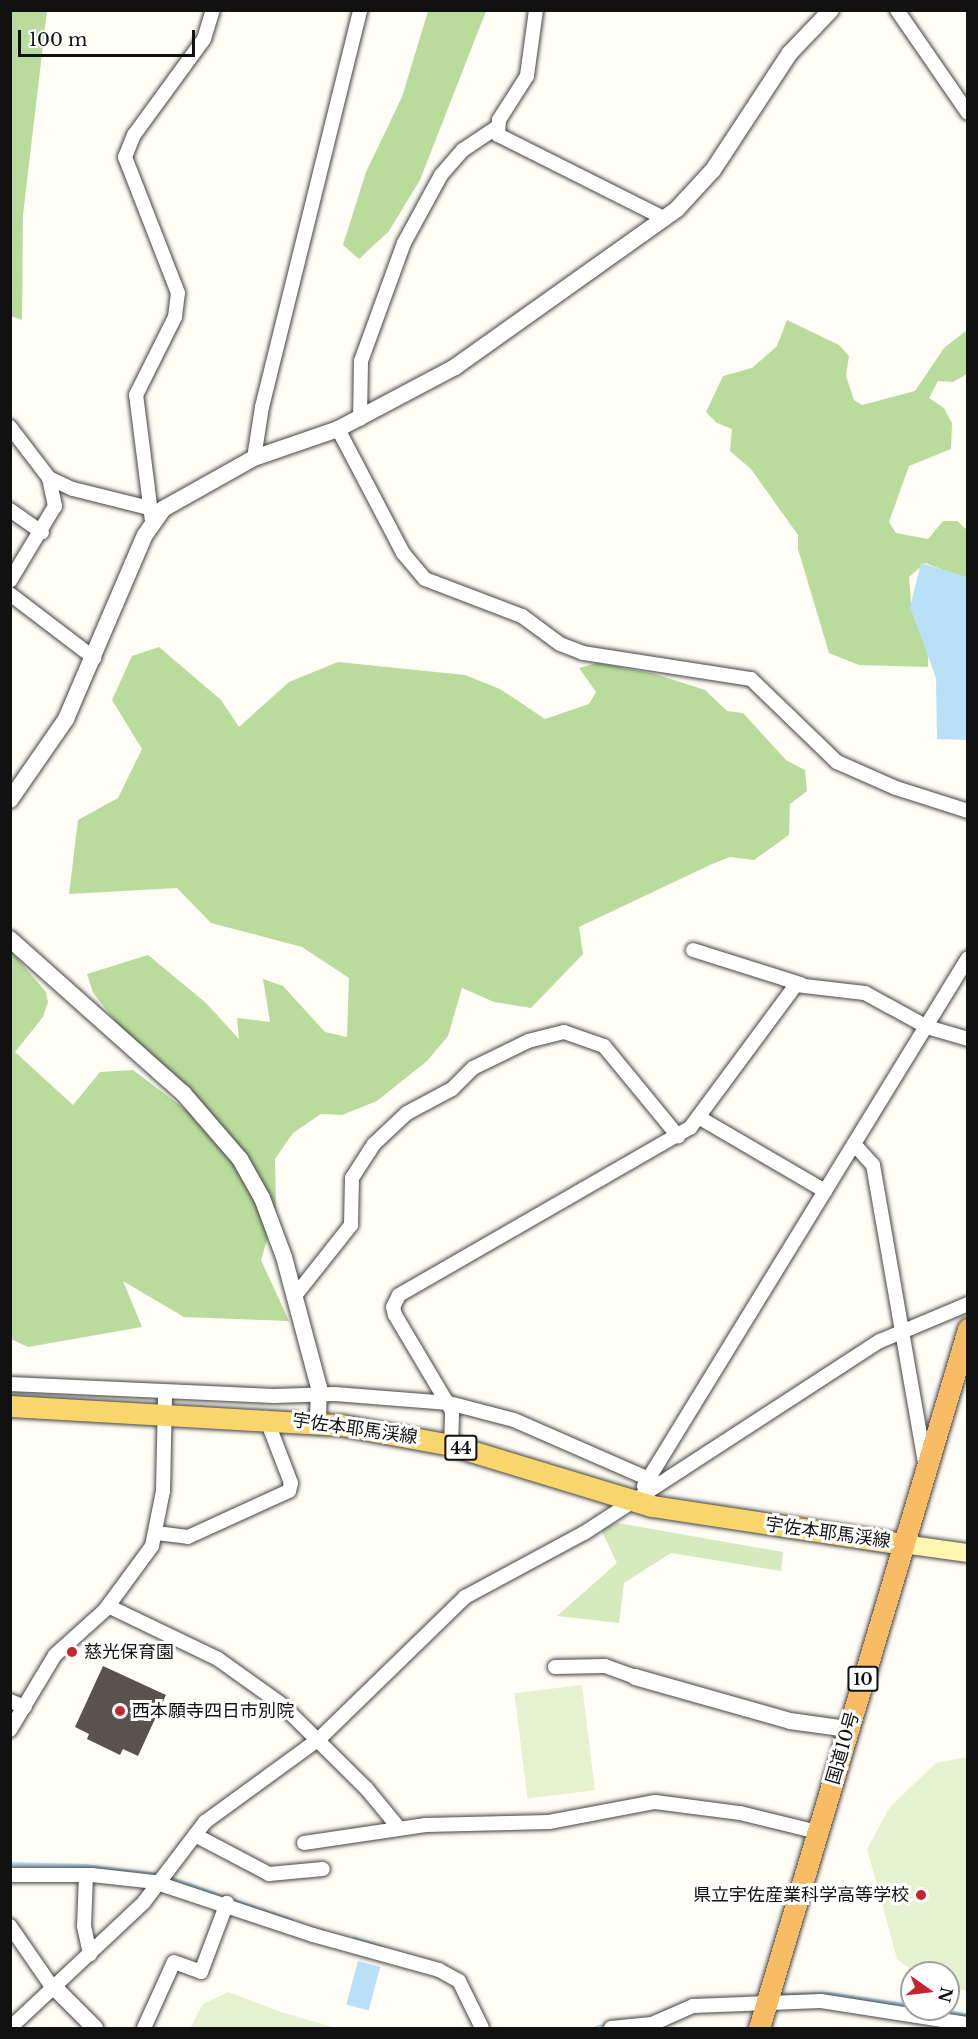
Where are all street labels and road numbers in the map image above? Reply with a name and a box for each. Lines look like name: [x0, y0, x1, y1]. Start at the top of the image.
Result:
street label: 宇佐本耶馬渓線: [291, 1410, 419, 1448]
road number: 44: [443, 1435, 479, 1461]
street label: 宇佐本耶馬渓線: [764, 1514, 892, 1552]
road number: 10: [846, 1666, 880, 1692]
street label: 国道10号: [822, 1709, 864, 1787]

